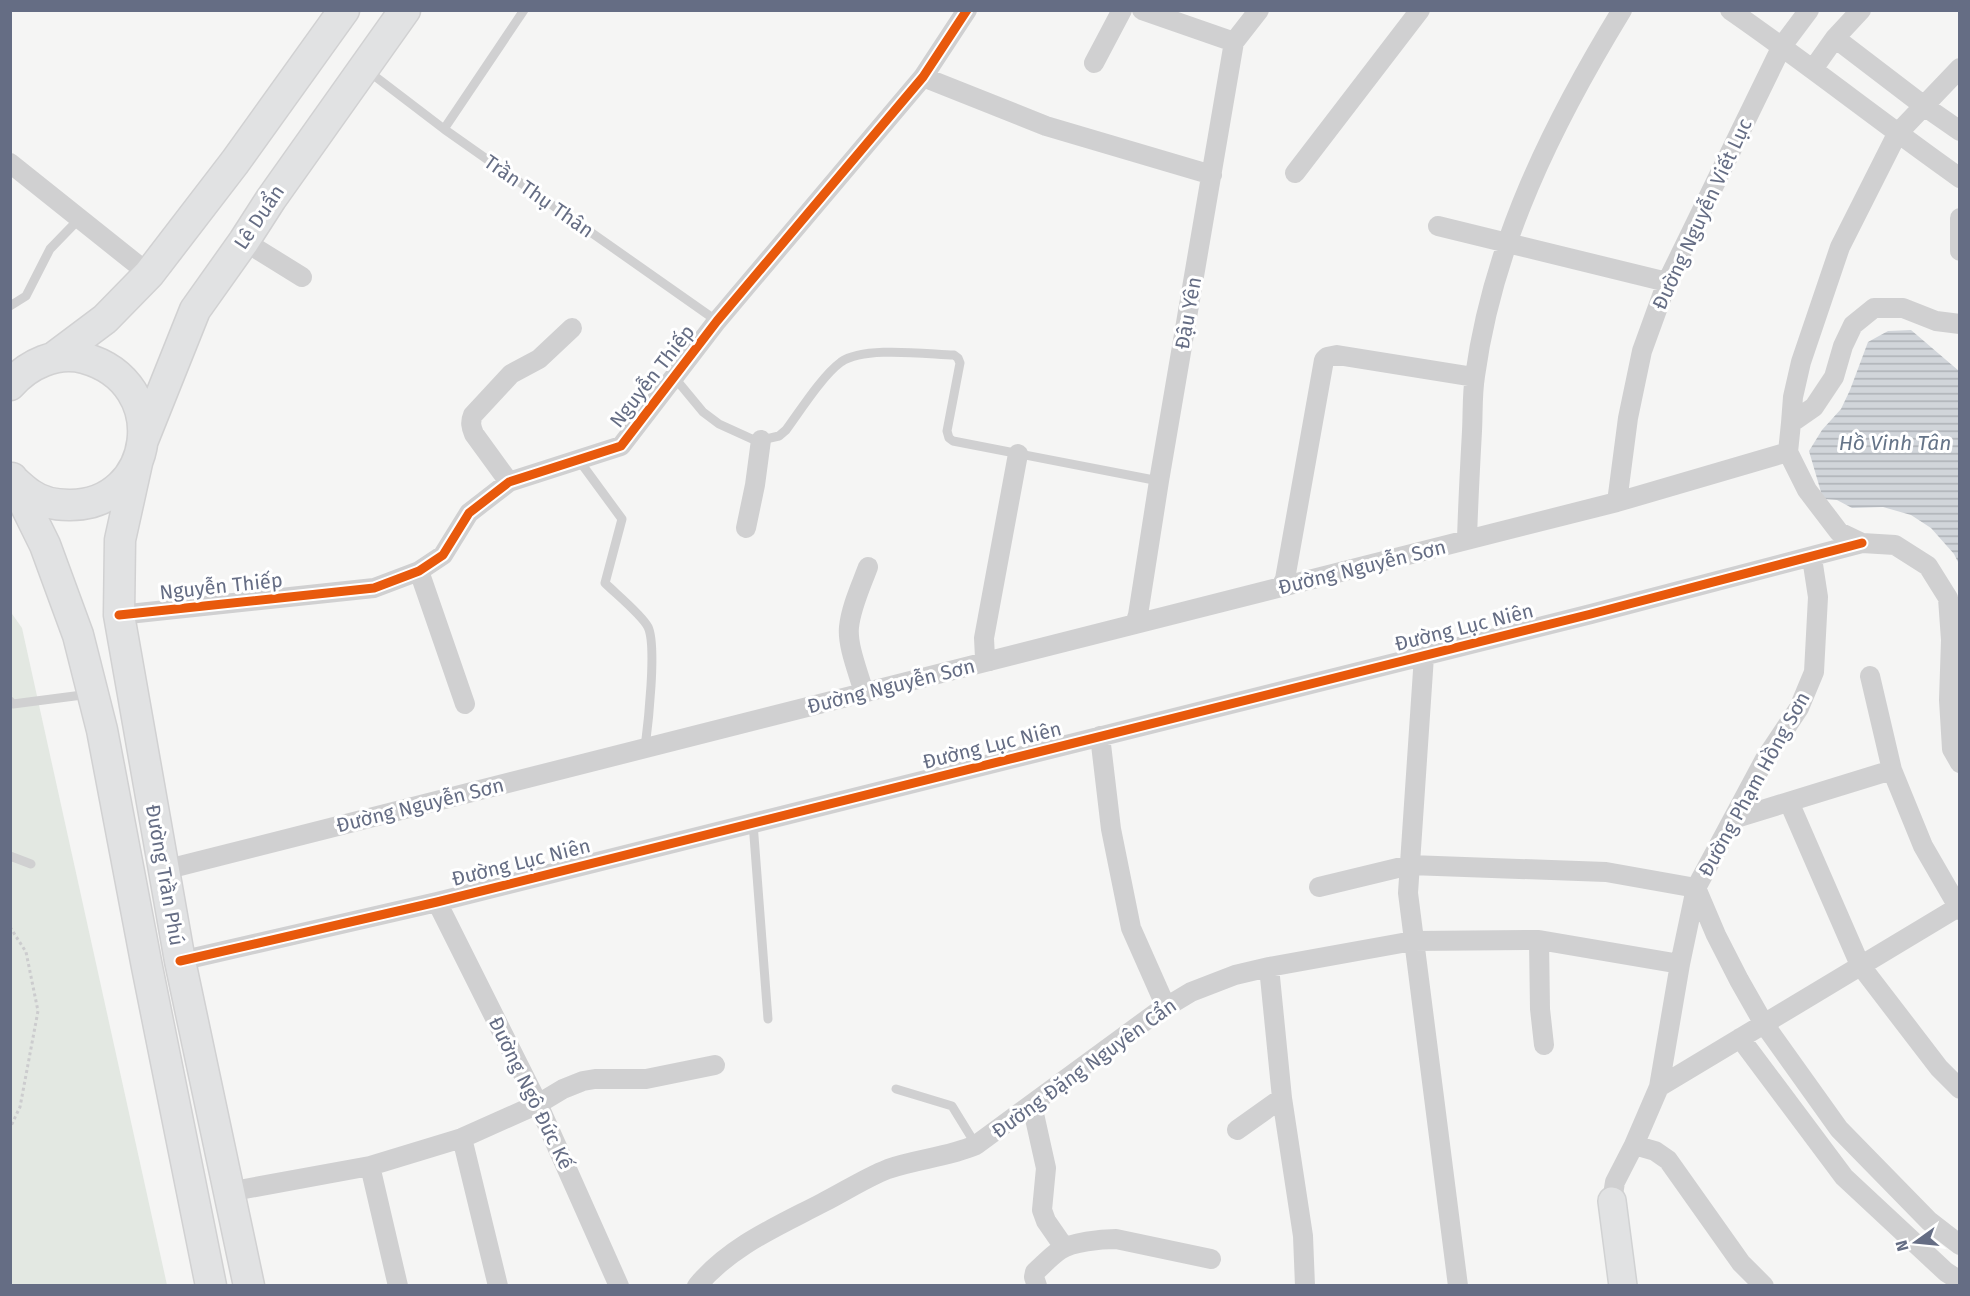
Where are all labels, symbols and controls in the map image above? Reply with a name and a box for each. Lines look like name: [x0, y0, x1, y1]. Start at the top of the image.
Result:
street label: Đường Nguyễn Viết Lục: [1647, 115, 1757, 313]
street label: Trần Thụ Thân: [480, 149, 598, 243]
street label: Lê Duẩn: [227, 179, 289, 254]
street label: Đậu Yên: [1170, 275, 1206, 351]
street label: Nguyễn Thiếp: [604, 320, 700, 432]
water label: Hồ Vinh Tân: [1839, 430, 1951, 456]
street label: Đường Nguyễn Sơn: [1276, 535, 1448, 599]
street label: Nguyễn Thiếp: [158, 568, 284, 604]
street label: Đường Lục Niên: [1392, 598, 1536, 656]
street label: Đường Nguyễn Sơn: [805, 654, 977, 718]
street label: Đường Phạm Hồng Sơn: [1693, 687, 1815, 881]
street label: Đường Lục Niên: [920, 716, 1064, 774]
street label: Đường Nguyễn Sơn: [334, 773, 506, 837]
street label: Đường Trần Phú: [141, 802, 189, 948]
street label: Đường Lục Niên: [449, 833, 593, 891]
street label: Đường Đặng Nguyên Cẩn: [986, 991, 1181, 1143]
street label: Đường Ngô Đức Kế: [484, 1013, 578, 1173]
north arrow: [1886, 1212, 1946, 1272]
text: N: [1891, 1238, 1913, 1253]

